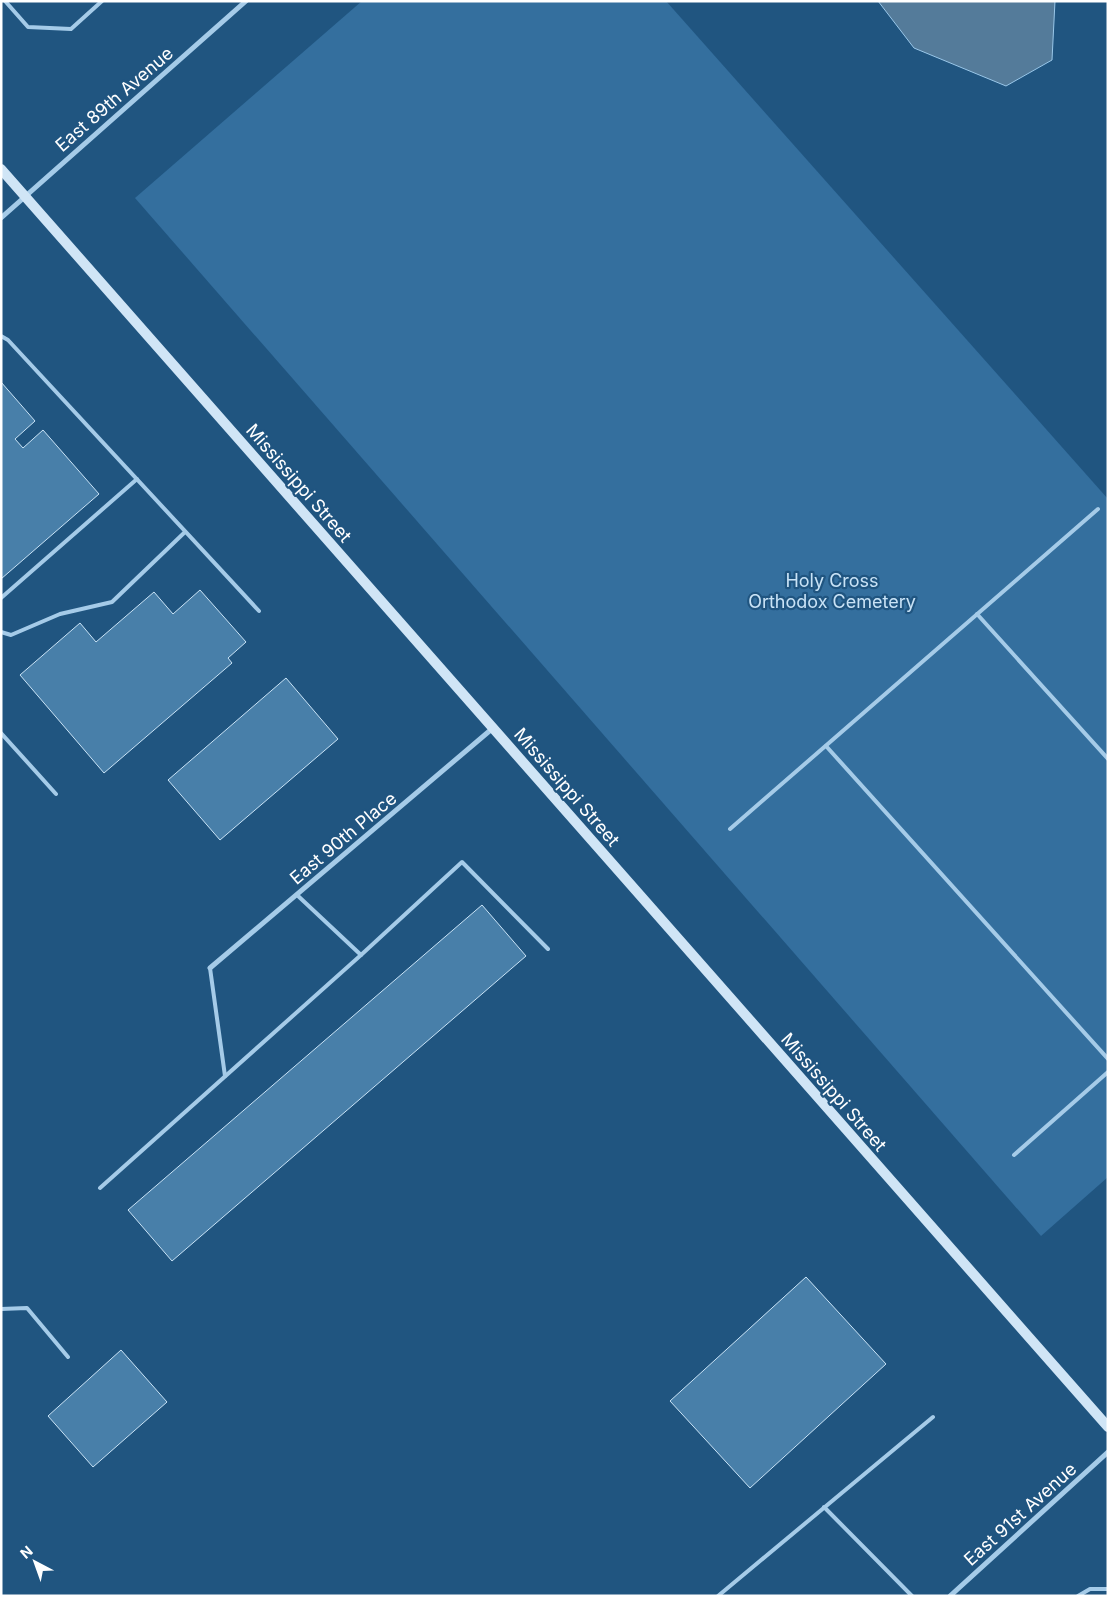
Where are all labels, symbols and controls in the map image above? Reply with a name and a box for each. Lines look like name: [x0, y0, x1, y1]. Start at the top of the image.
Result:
street label: East 89th Avenue: [51, 42, 177, 156]
street label: Mississippi Street: [242, 420, 356, 546]
park label: Holy Cross Orthodox Cemetery: [748, 570, 916, 612]
street label: Mississippi Street: [510, 724, 624, 850]
street label: East 90th Place: [286, 787, 400, 889]
street label: Mississippi Street: [777, 1029, 891, 1155]
street label: East 91st Avenue: [960, 1458, 1080, 1570]
north arrow: [10, 1537, 60, 1587]
text: N: [17, 1542, 36, 1562]

